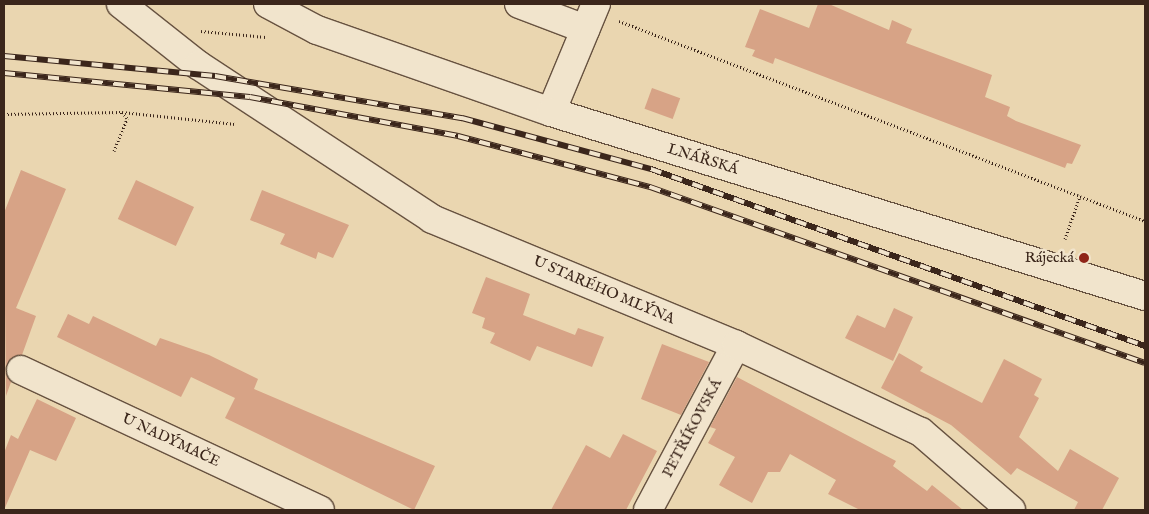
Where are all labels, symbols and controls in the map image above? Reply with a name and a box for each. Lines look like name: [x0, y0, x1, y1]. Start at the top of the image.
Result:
street label: LNÁŘSKÁ: [665, 140, 741, 178]
place label: Rájecká: [1025, 249, 1074, 267]
street label: U STARÉHO MLÝNA: [530, 252, 678, 328]
marker: Rájecká: [1078, 252, 1090, 264]
street label: PETŘÍKOVSKÁ: [658, 376, 726, 480]
street label: U NADÝMAČE: [119, 409, 223, 471]

